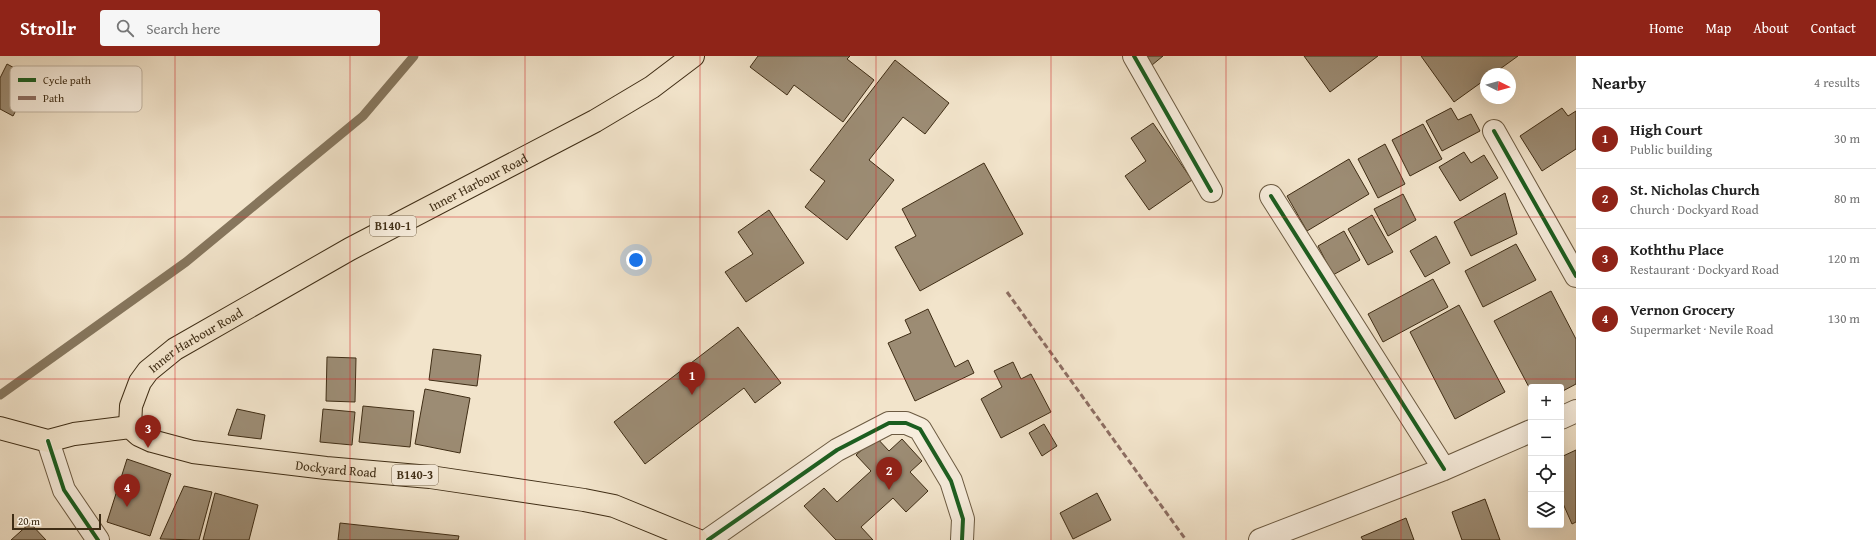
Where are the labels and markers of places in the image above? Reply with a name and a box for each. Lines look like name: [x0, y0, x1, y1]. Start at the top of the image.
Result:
pin: 1: [679, 362, 705, 395]
pin: 3: [135, 415, 161, 448]
pin: 2: [876, 457, 902, 490]
pin: 4: [114, 474, 140, 507]

